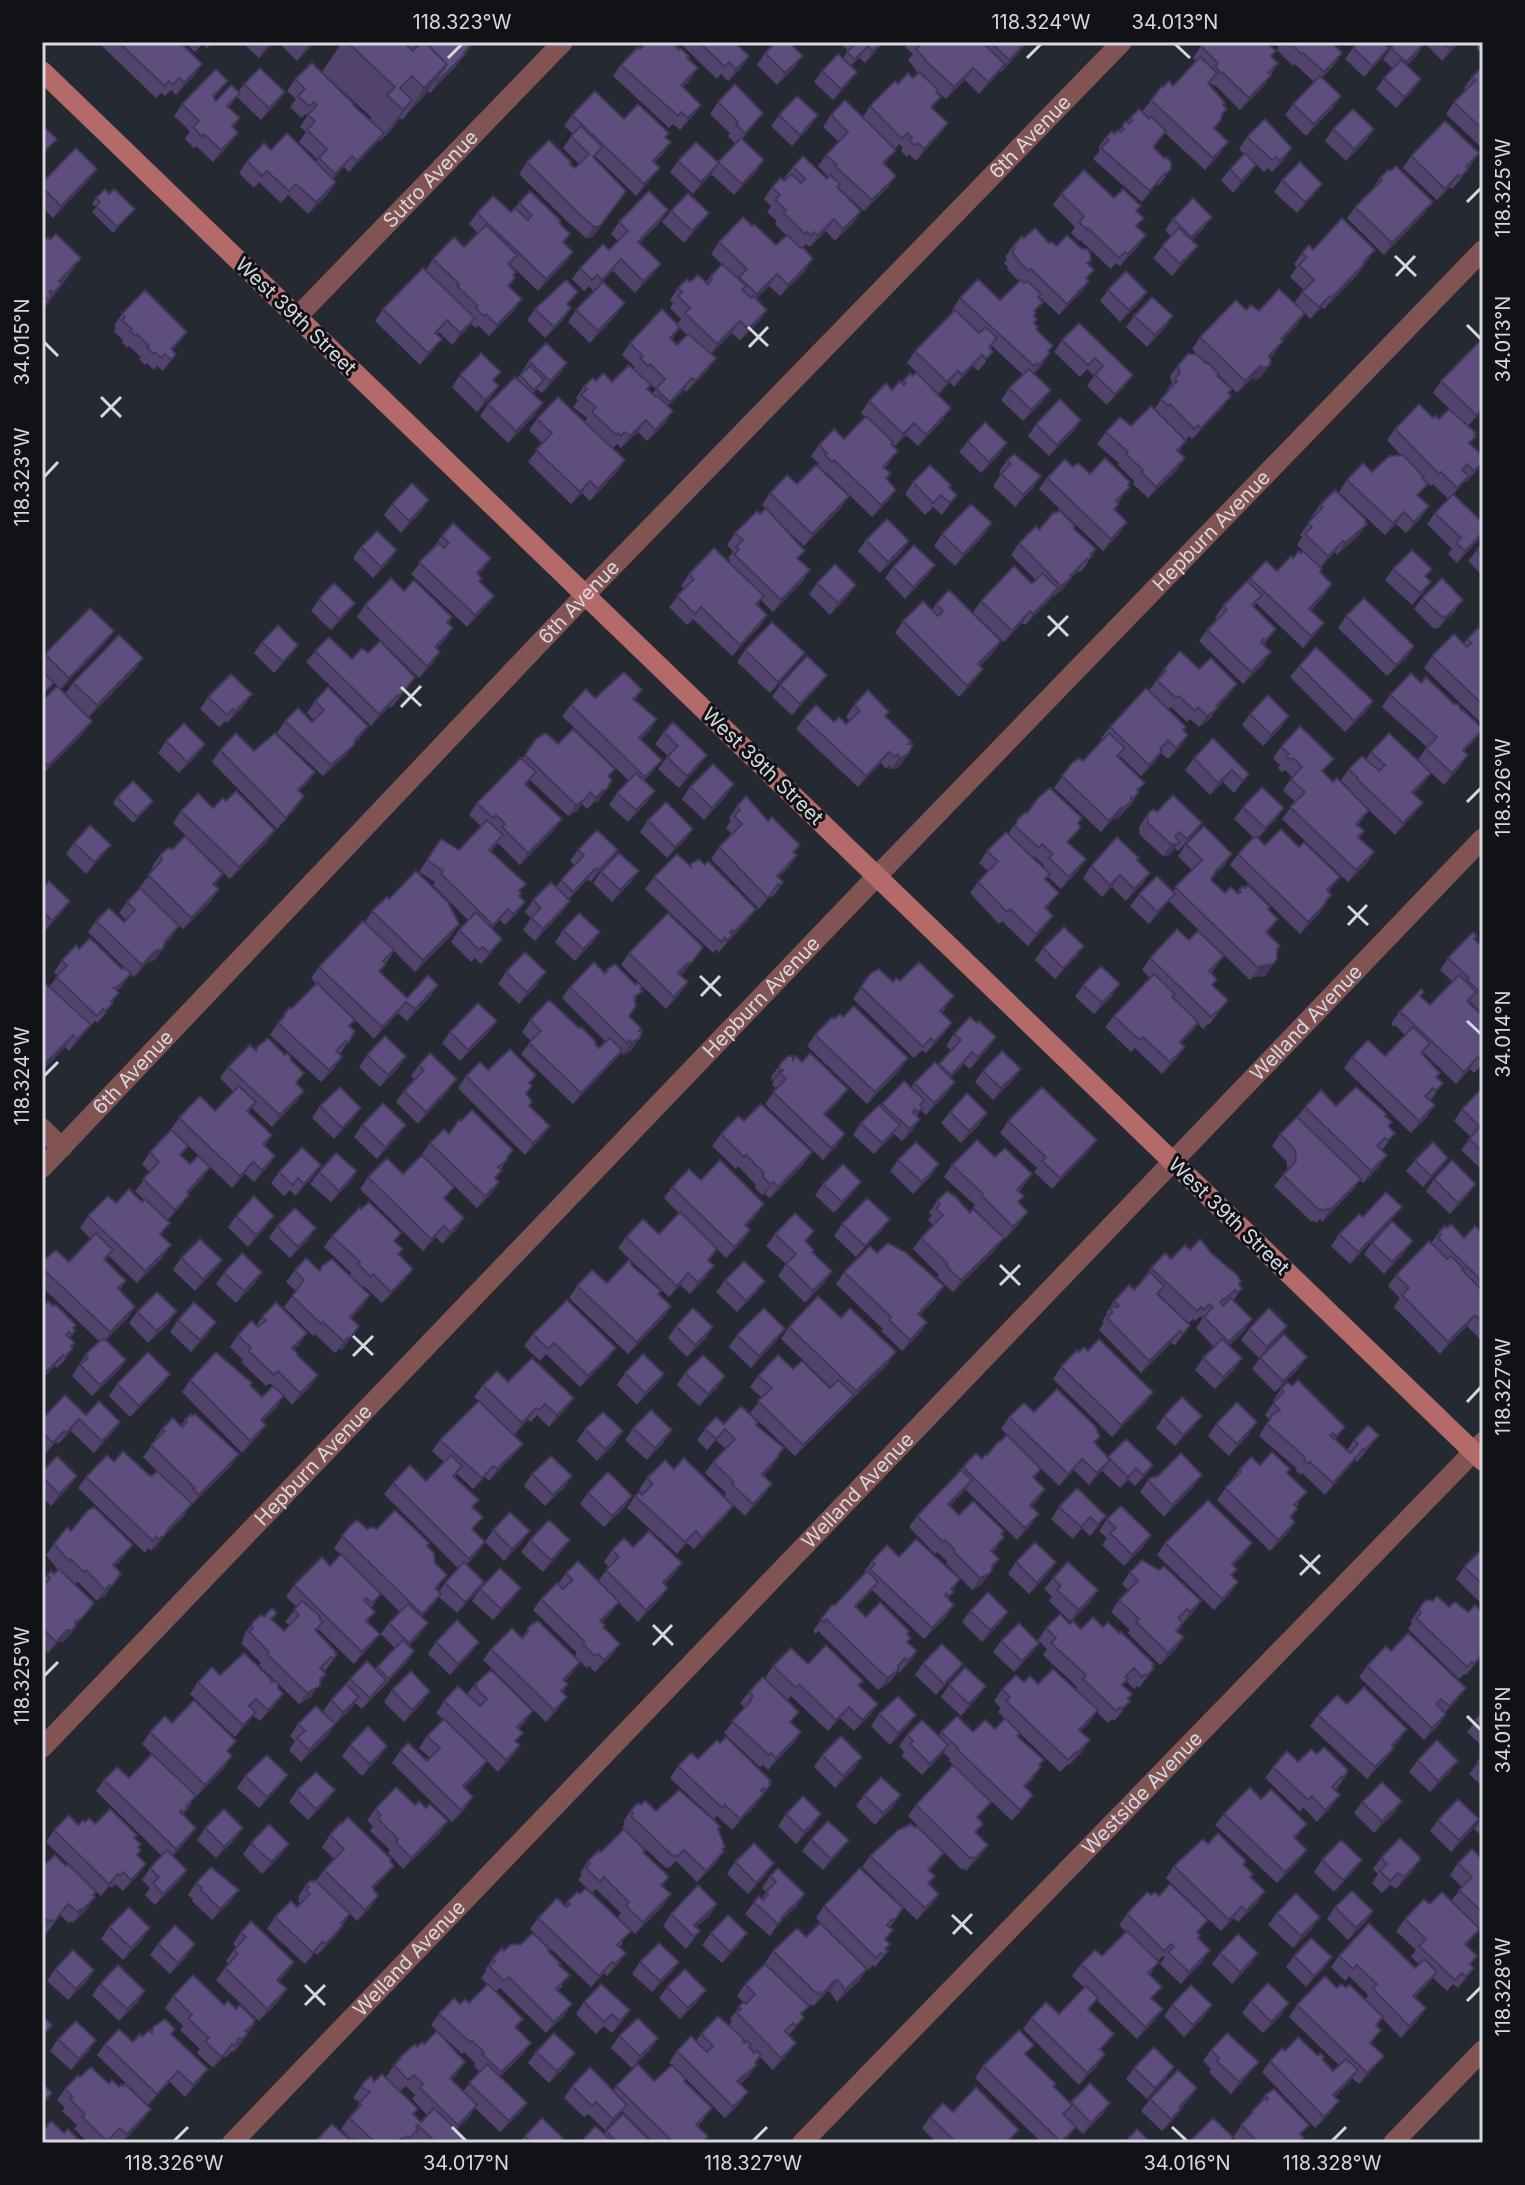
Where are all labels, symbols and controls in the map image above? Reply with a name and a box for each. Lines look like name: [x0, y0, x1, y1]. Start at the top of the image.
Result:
text: 118.323°W: [413, 10, 512, 34]
text: 118.324°W: [991, 10, 1091, 34]
text: 34.013°N: [1132, 10, 1218, 34]
street label: 6th Avenue: [984, 90, 1076, 184]
street label: Sutro Avenue: [378, 125, 483, 233]
text: 118.325°W: [1491, 138, 1515, 237]
street label: West 39th Street: [231, 252, 362, 380]
text: 34.013°N: [1491, 296, 1515, 382]
text: 34.015°N: [10, 299, 34, 385]
text: 118.323°W: [10, 427, 34, 526]
street label: Hepburn Avenue: [1148, 465, 1275, 596]
street label: 6th Avenue: [533, 555, 624, 649]
street label: West 39th Street: [698, 702, 829, 830]
text: 118.326°W: [1491, 738, 1515, 838]
street label: Hepburn Avenue: [698, 931, 825, 1062]
street label: Welland Avenue: [1245, 960, 1367, 1086]
text: 34.014°N: [1491, 990, 1515, 1078]
street label: 6th Avenue: [87, 1025, 178, 1119]
text: 118.324°W: [10, 1026, 34, 1126]
street label: West 39th Street: [1164, 1152, 1295, 1280]
text: 118.327°W: [1491, 1338, 1515, 1436]
street label: Hepburn Avenue: [250, 1399, 377, 1530]
street label: Welland Avenue: [797, 1427, 919, 1553]
text: 118.325°W: [10, 1626, 34, 1725]
text: 34.015°N: [1491, 1687, 1515, 1773]
street label: Westside Avenue: [1077, 1726, 1207, 1860]
street label: Welland Avenue: [348, 1895, 470, 2021]
text: 118.328°W: [1491, 1937, 1515, 2036]
text: 118.326°W: [124, 2151, 224, 2175]
text: 34.017°N: [423, 2151, 509, 2175]
text: 118.327°W: [704, 2151, 802, 2175]
text: 34.016°N: [1143, 2151, 1231, 2175]
text: 118.328°W: [1283, 2151, 1382, 2175]

